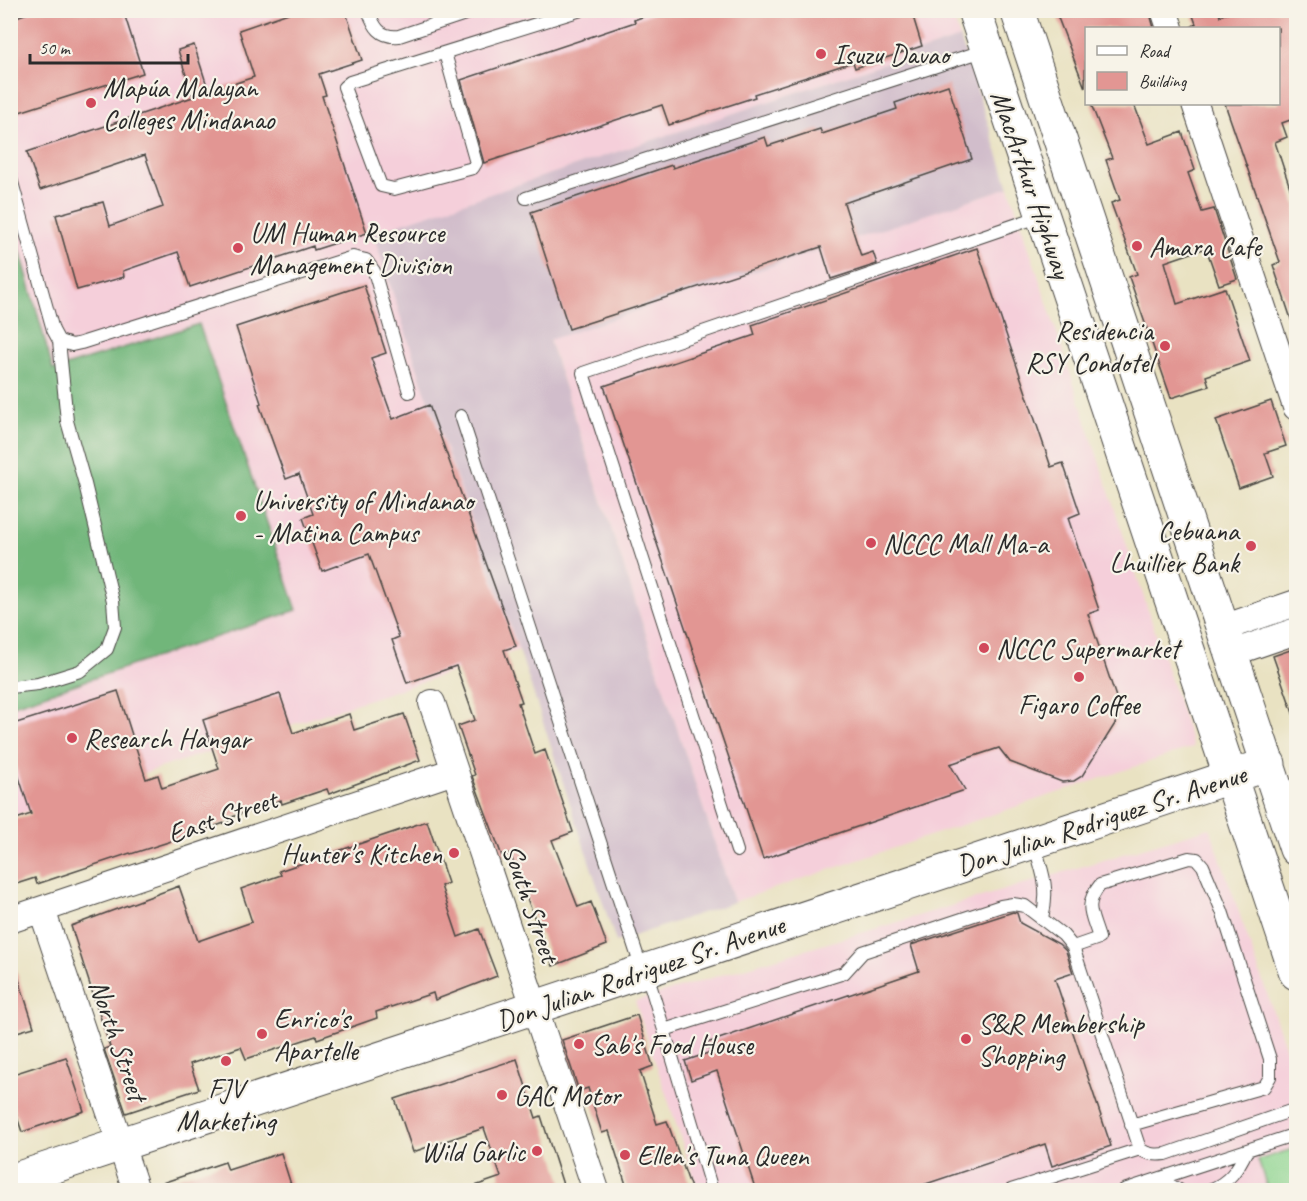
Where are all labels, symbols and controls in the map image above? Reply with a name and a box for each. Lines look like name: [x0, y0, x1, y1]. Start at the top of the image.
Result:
scale bar: [30, 27, 188, 65]
legend: [1085, 27, 1280, 105]
text: 50 m: [39, 37, 72, 59]
place label: Isuzu Davao: [833, 37, 952, 72]
text: Road: [1139, 40, 1172, 62]
marker: Isuzu Davao: [814, 47, 828, 61]
place label: Mapúa Malayan Colleges Mindanao: [103, 70, 277, 137]
text: Building: [1139, 70, 1188, 92]
street label: MacArthur Highway: [983, 86, 1081, 285]
marker: Mapúa Malayan Colleges Mindanao: [84, 96, 98, 110]
place label: UM Human Resource Management Division: [250, 215, 452, 282]
place label: Amara Cafe: [1149, 229, 1263, 264]
marker: Amara Cafe: [1130, 239, 1144, 253]
marker: UM Human Resource Management Division: [231, 241, 245, 255]
place label: Residencia RSY Condotel: [1025, 313, 1158, 380]
marker: Residencia RSY Condotel: [1158, 339, 1172, 353]
place label: University of Mindanao - Matina Campus: [253, 483, 476, 550]
marker: University of Mindanao - Matina Campus: [234, 509, 248, 523]
place label: Cebuana Lhuillier Bank: [1109, 513, 1241, 580]
place label: NCCC Mall Ma-a: [883, 526, 1050, 561]
marker: NCCC Mall Ma-a: [864, 536, 878, 550]
marker: Cebuana Lhuillier Bank: [1244, 539, 1258, 553]
place label: NCCC Supermarket: [996, 631, 1183, 666]
marker: NCCC Supermarket: [977, 641, 991, 655]
marker: Figaro Coffee: [1072, 670, 1086, 684]
place label: Figaro Coffee: [1018, 687, 1142, 722]
place label: Research Hangar: [84, 721, 253, 756]
marker: Research Hangar: [65, 731, 79, 745]
street label: Don Julian Rodriguez Sr. Avenue: [952, 756, 1252, 883]
street label: East Street: [163, 781, 284, 851]
place label: Hunter's Kitchen: [281, 836, 442, 871]
street label: South Street: [495, 839, 569, 969]
marker: Hunter's Kitchen: [447, 846, 461, 860]
street label: Don Julian Rodriguez Sr. Avenue: [491, 906, 791, 1038]
street label: North Street: [81, 975, 157, 1109]
place label: Enrico's Apartelle: [274, 1001, 360, 1068]
place label: S&R Membership Shopping: [978, 1006, 1146, 1073]
marker: Enrico's Apartelle: [255, 1027, 269, 1041]
place label: Sab's Food House: [591, 1027, 755, 1062]
marker: S&R Membership Shopping: [959, 1032, 973, 1046]
marker: Sab's Food House: [572, 1037, 586, 1051]
marker: FJV Marketing: [219, 1054, 233, 1068]
place label: FJV Marketing: [177, 1071, 277, 1138]
place label: GAC Motor: [514, 1078, 622, 1113]
marker: GAC Motor: [495, 1088, 509, 1102]
place label: Wild Garlic: [421, 1134, 526, 1169]
place label: Ellen's Tuna Queen: [637, 1138, 810, 1173]
marker: Wild Garlic: [530, 1144, 544, 1158]
marker: Ellen's Tuna Queen: [618, 1148, 632, 1162]

